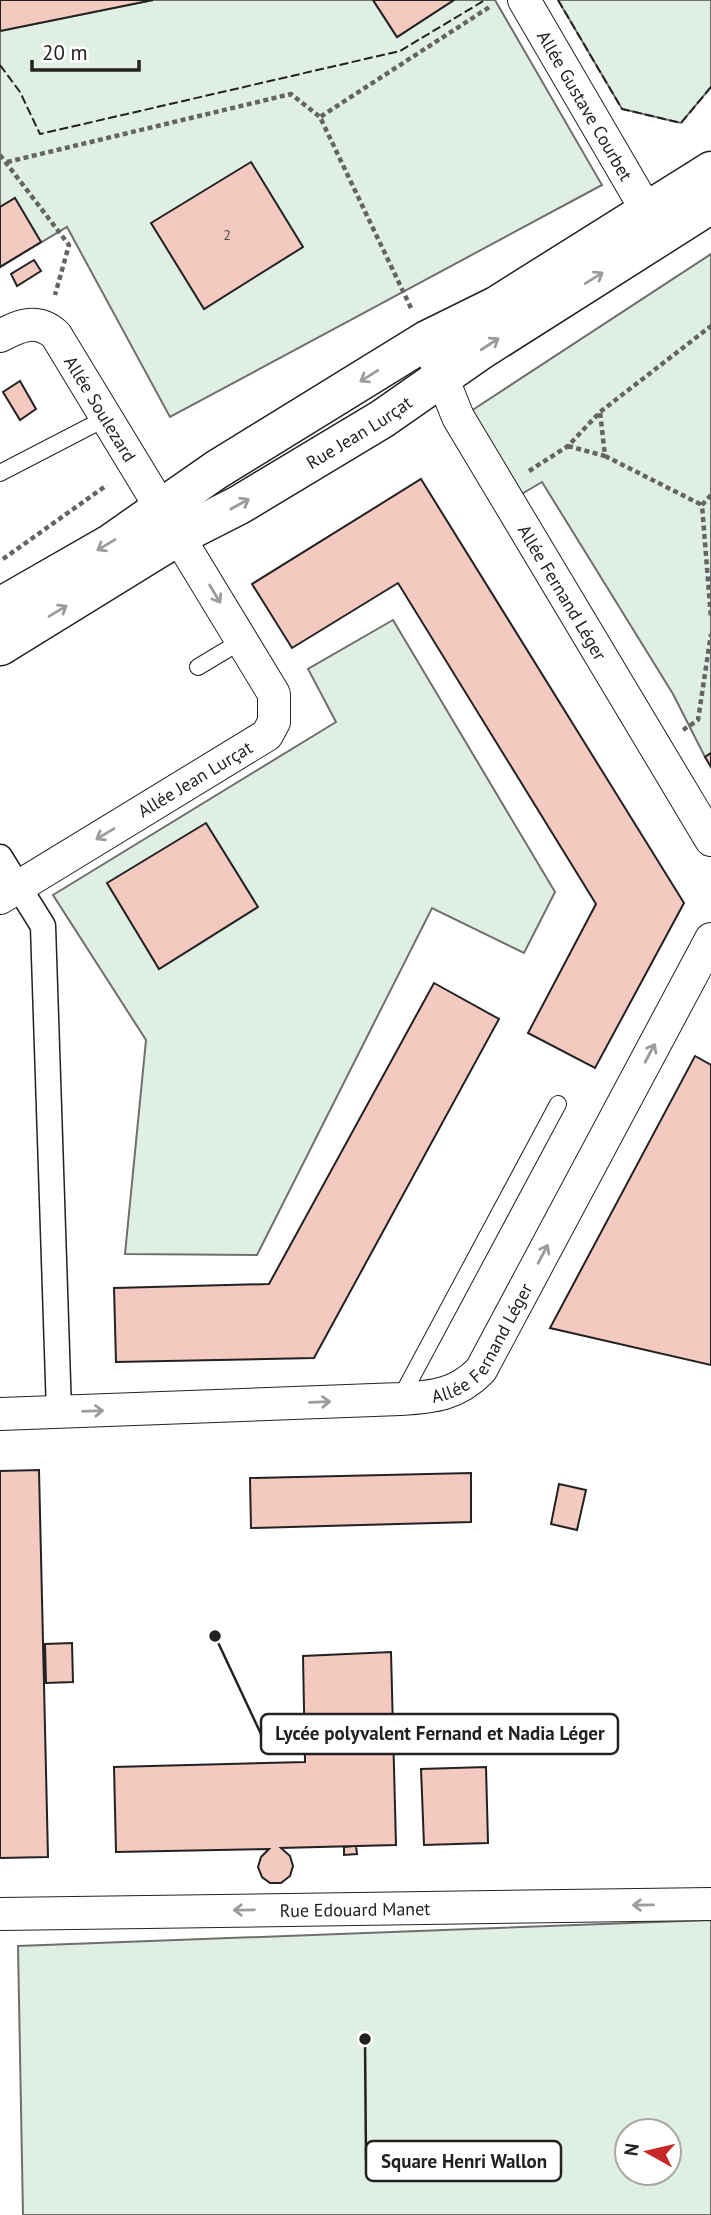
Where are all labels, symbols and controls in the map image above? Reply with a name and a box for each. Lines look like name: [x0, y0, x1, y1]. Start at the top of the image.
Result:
street label: Allée Gustave Courbet: [533, 26, 638, 185]
scale bar: [32, 28, 138, 72]
text: 20 m: [42, 39, 88, 66]
house number: 2: [223, 226, 231, 244]
one-way arrow: [584, 270, 604, 284]
one-way arrow: [479, 337, 499, 351]
street label: Allée Soulezard: [60, 351, 142, 466]
one-way arrow: [359, 369, 379, 383]
street label: Rue Jean Lurçat: [302, 390, 416, 473]
one-way arrow: [229, 497, 250, 510]
street label: Allée Fernand Léger: [513, 520, 612, 664]
one-way arrow: [97, 538, 117, 552]
one-way arrow: [208, 583, 222, 603]
one-way arrow: [48, 604, 68, 618]
street label: Allée Jean Lurçat: [133, 736, 257, 822]
one-way arrow: [95, 828, 115, 842]
one-way arrow: [643, 1044, 657, 1064]
one-way arrow: [536, 1244, 550, 1265]
street label: Allée Fernand Léger: [429, 1279, 537, 1407]
one-way arrow: [308, 1396, 331, 1409]
one-way arrow: [81, 1404, 104, 1417]
callout: Lycée polyvalent Fernand et Nadia Léger: [261, 1714, 618, 1754]
text: Lycée polyvalent Fernand et Nadia Léger: [275, 1721, 605, 1745]
street label: Rue Edouard Manet: [279, 1896, 431, 1922]
one-way arrow: [632, 1898, 655, 1912]
one-way arrow: [233, 1903, 256, 1917]
north arrow: [613, 2117, 683, 2187]
callout: Square Henri Wallon: [366, 2141, 561, 2181]
text: N: [618, 2142, 644, 2157]
text: Square Henri Wallon: [381, 2149, 547, 2173]

